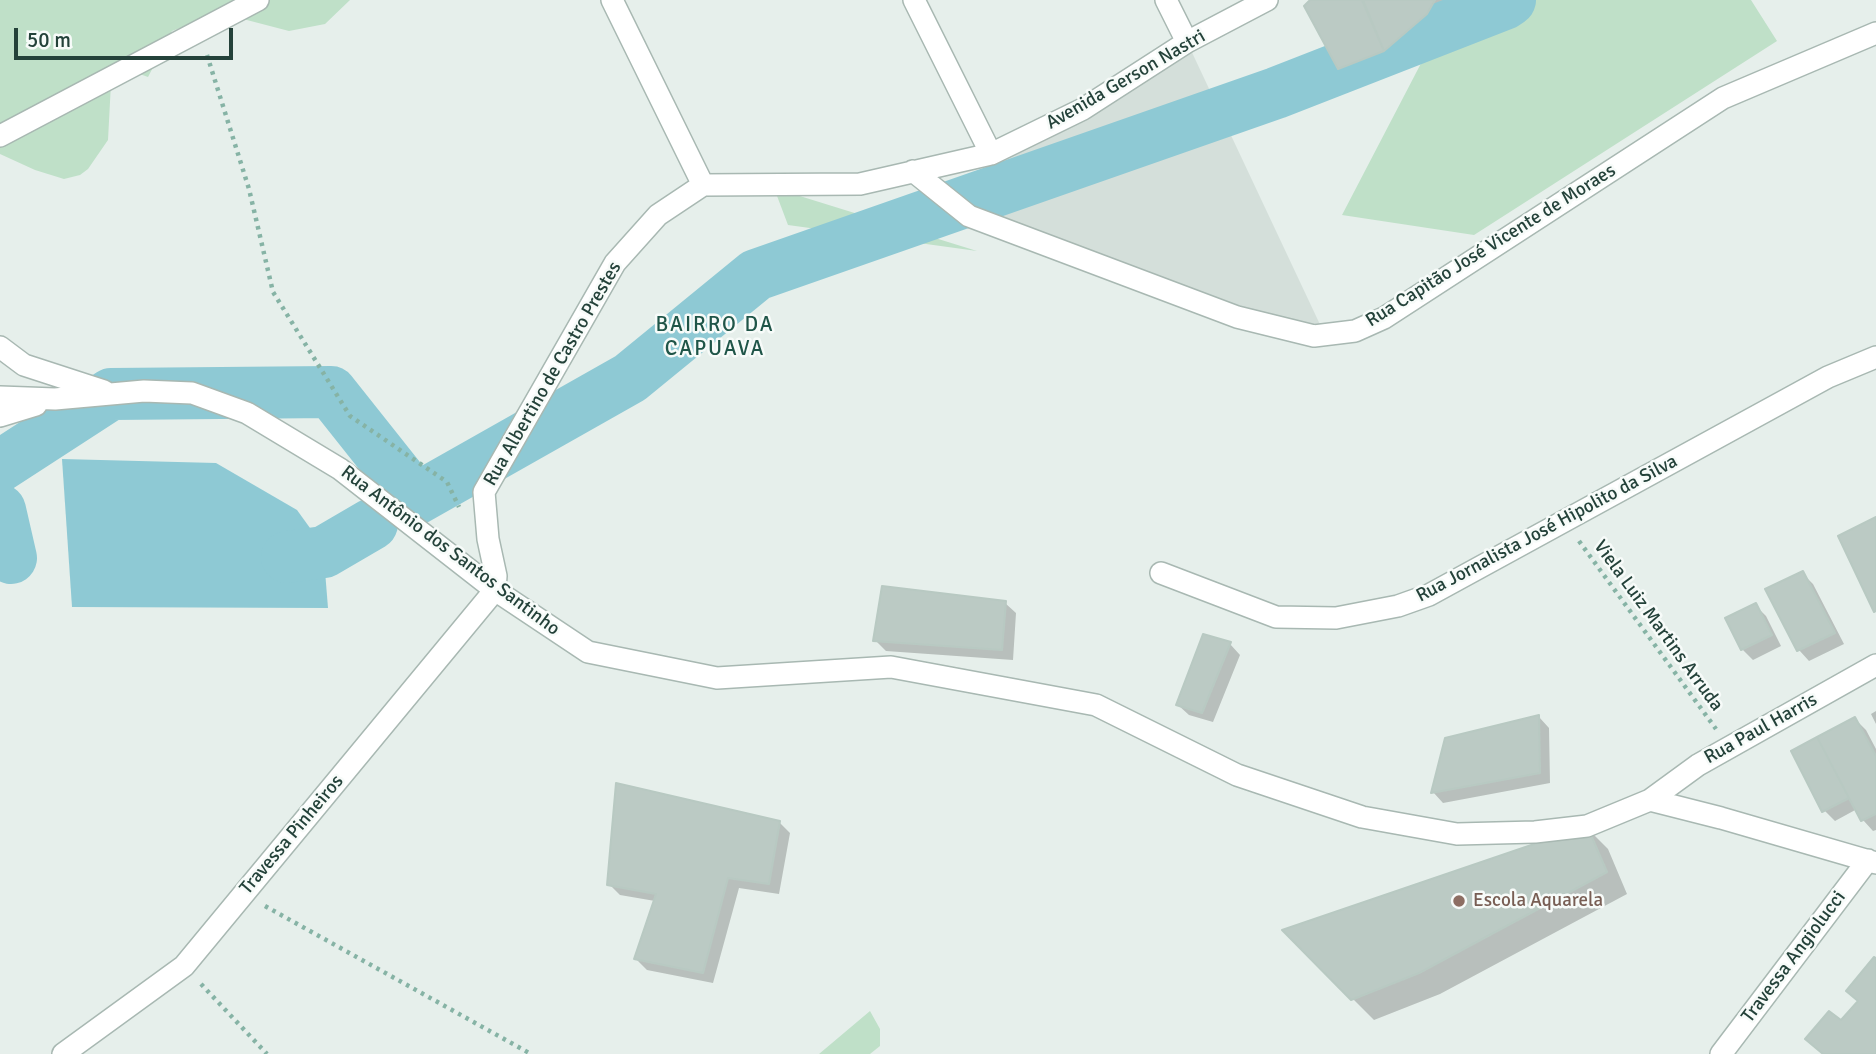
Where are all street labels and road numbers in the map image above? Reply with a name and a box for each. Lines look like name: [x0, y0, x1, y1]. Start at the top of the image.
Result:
street label: Avenida Gerson Nastri: [1042, 25, 1210, 135]
street label: Rua Capitão José Vicente de Moraes: [1362, 159, 1620, 333]
street label: Rua Albertino de Castro Prestes: [479, 258, 627, 490]
street label: Rua Jornalista José Hipolito da Silva: [1412, 450, 1682, 608]
street label: Rua Antônio dos Santos Santinho: [336, 461, 564, 641]
street label: Viela Luiz Martins Arruda: [1588, 536, 1728, 716]
street label: Rua Paul Harris: [1701, 689, 1821, 769]
street label: Travessa Pinheiros: [235, 771, 349, 899]
street label: Travessa Angiolucci: [1737, 887, 1851, 1027]

